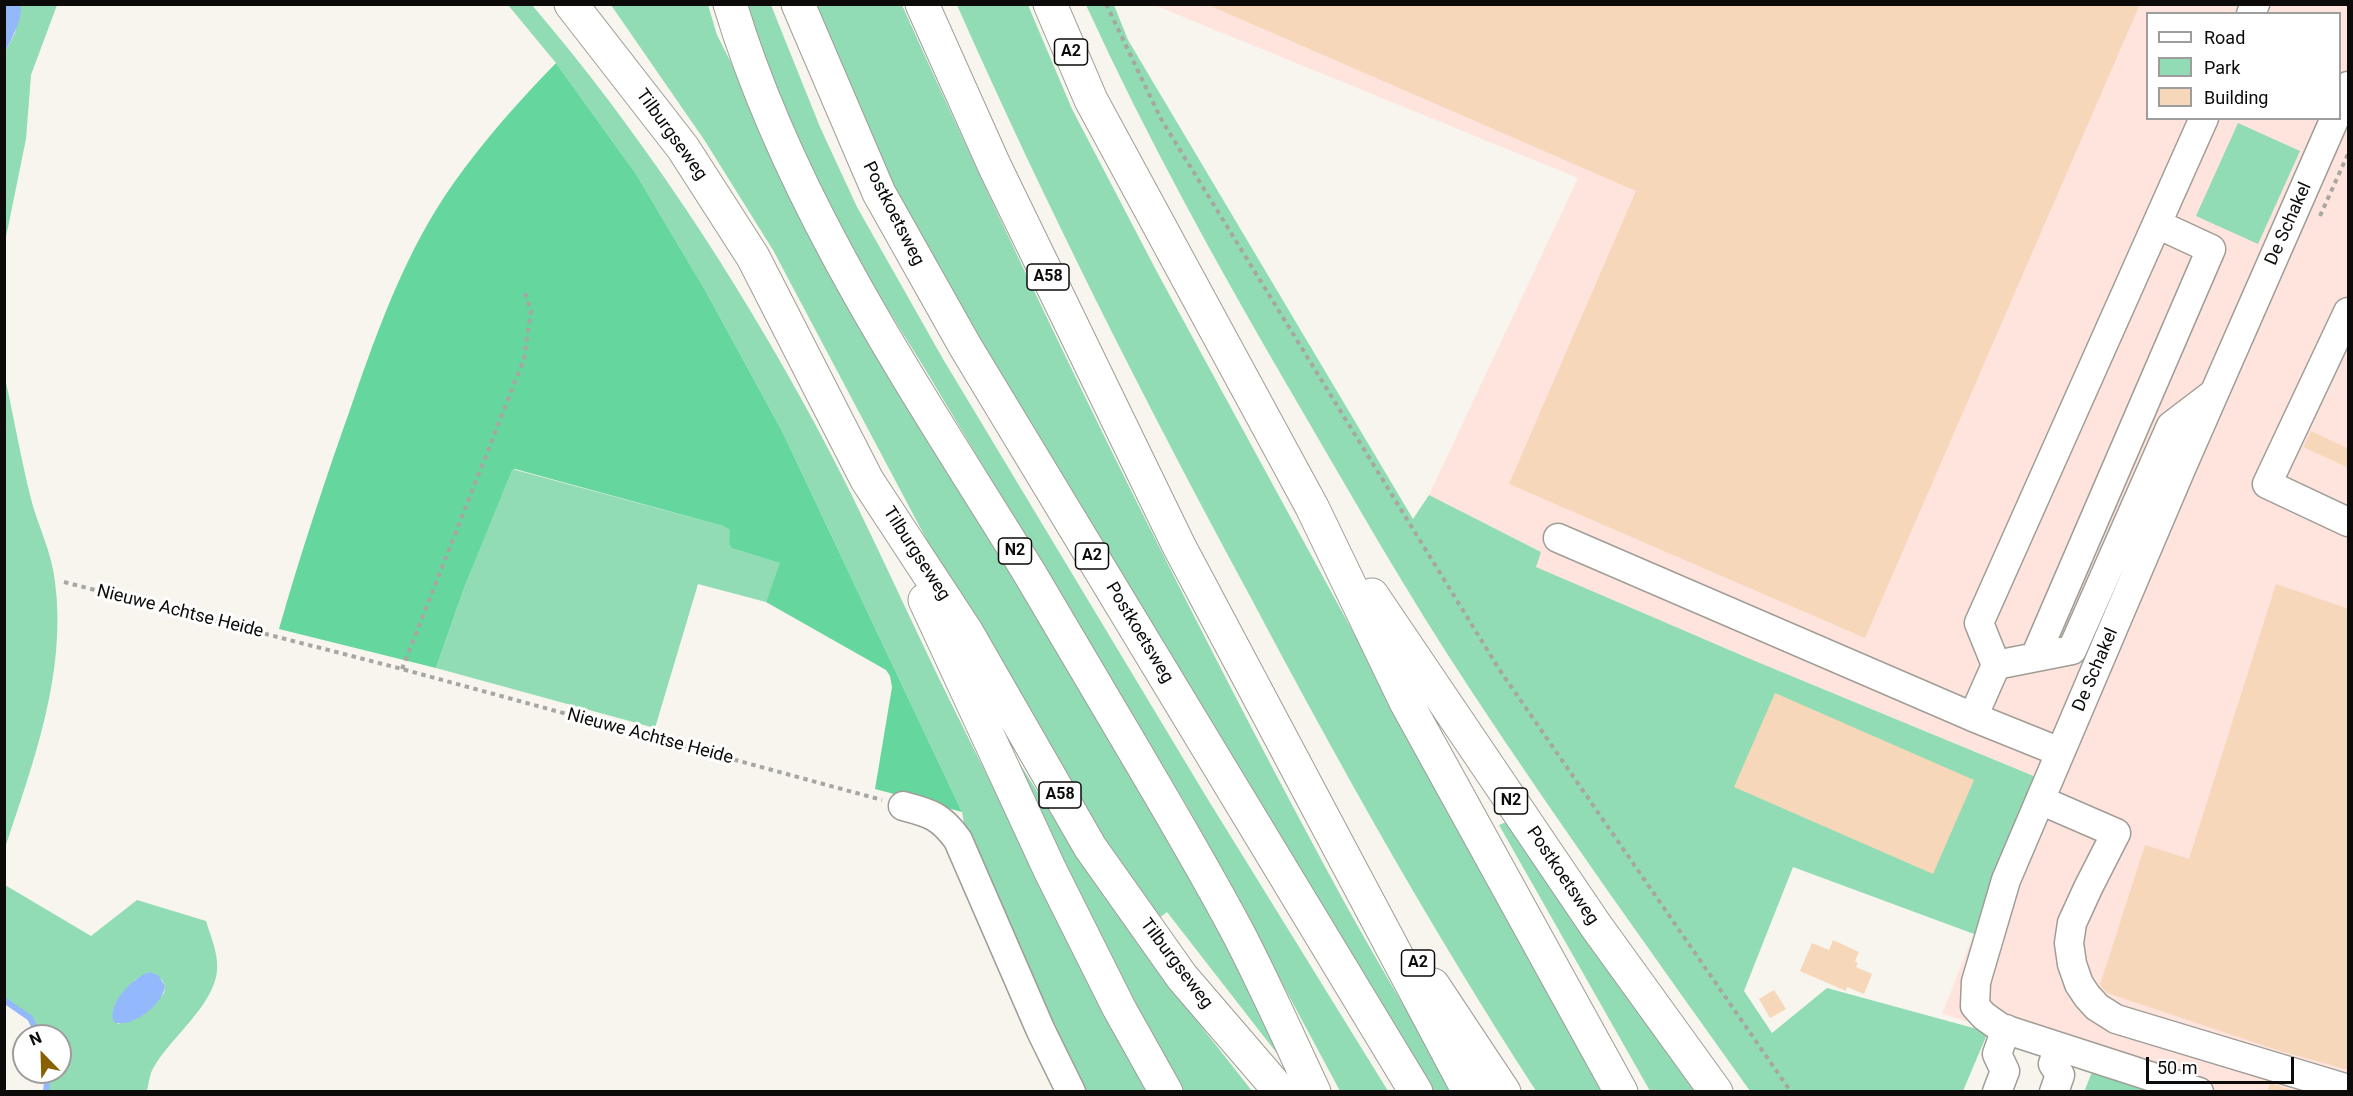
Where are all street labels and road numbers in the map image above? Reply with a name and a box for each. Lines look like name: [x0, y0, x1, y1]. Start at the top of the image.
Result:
road number: A2: [1054, 39, 1088, 65]
street label: Tilburgseweg: [631, 85, 711, 185]
street label: Postkoetsweg: [858, 158, 928, 270]
street label: De Schakel: [2261, 179, 2317, 269]
road number: A58: [1027, 264, 1069, 290]
street label: Tilburgseweg: [878, 503, 954, 605]
road number: N2: [998, 538, 1032, 564]
road number: A2: [1076, 543, 1108, 569]
street label: Postkoetsweg: [1100, 579, 1178, 687]
street label: Nieuwe Achtse Heide: [94, 581, 266, 643]
street label: De Schakel: [2069, 625, 2123, 715]
street label: Nieuwe Achtse Heide: [565, 704, 735, 770]
road number: A58: [1039, 782, 1081, 808]
road number: N2: [1494, 788, 1528, 814]
street label: Postkoetsweg: [1521, 823, 1603, 929]
street label: Tilburgseweg: [1135, 915, 1217, 1013]
road number: A2: [1402, 950, 1434, 976]

